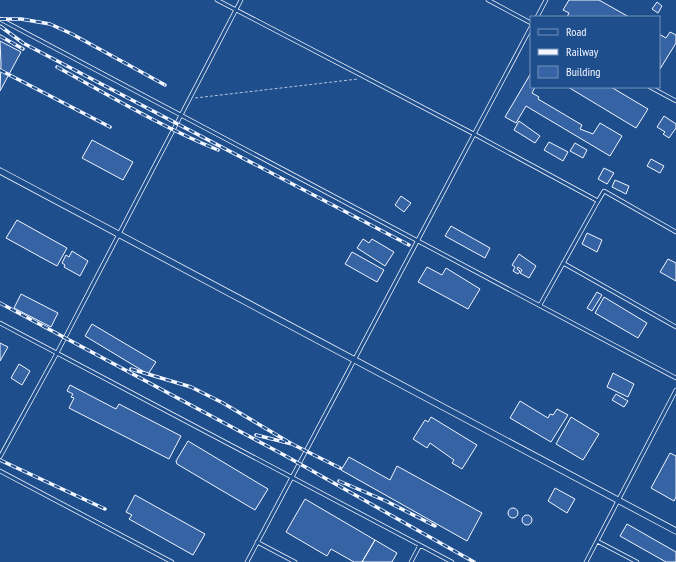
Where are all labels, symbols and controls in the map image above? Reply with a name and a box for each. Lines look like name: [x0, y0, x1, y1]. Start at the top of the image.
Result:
legend: [530, 16, 660, 88]
text: Road: [566, 24, 586, 39]
text: Railway: [566, 44, 599, 59]
text: Building: [566, 64, 601, 79]

